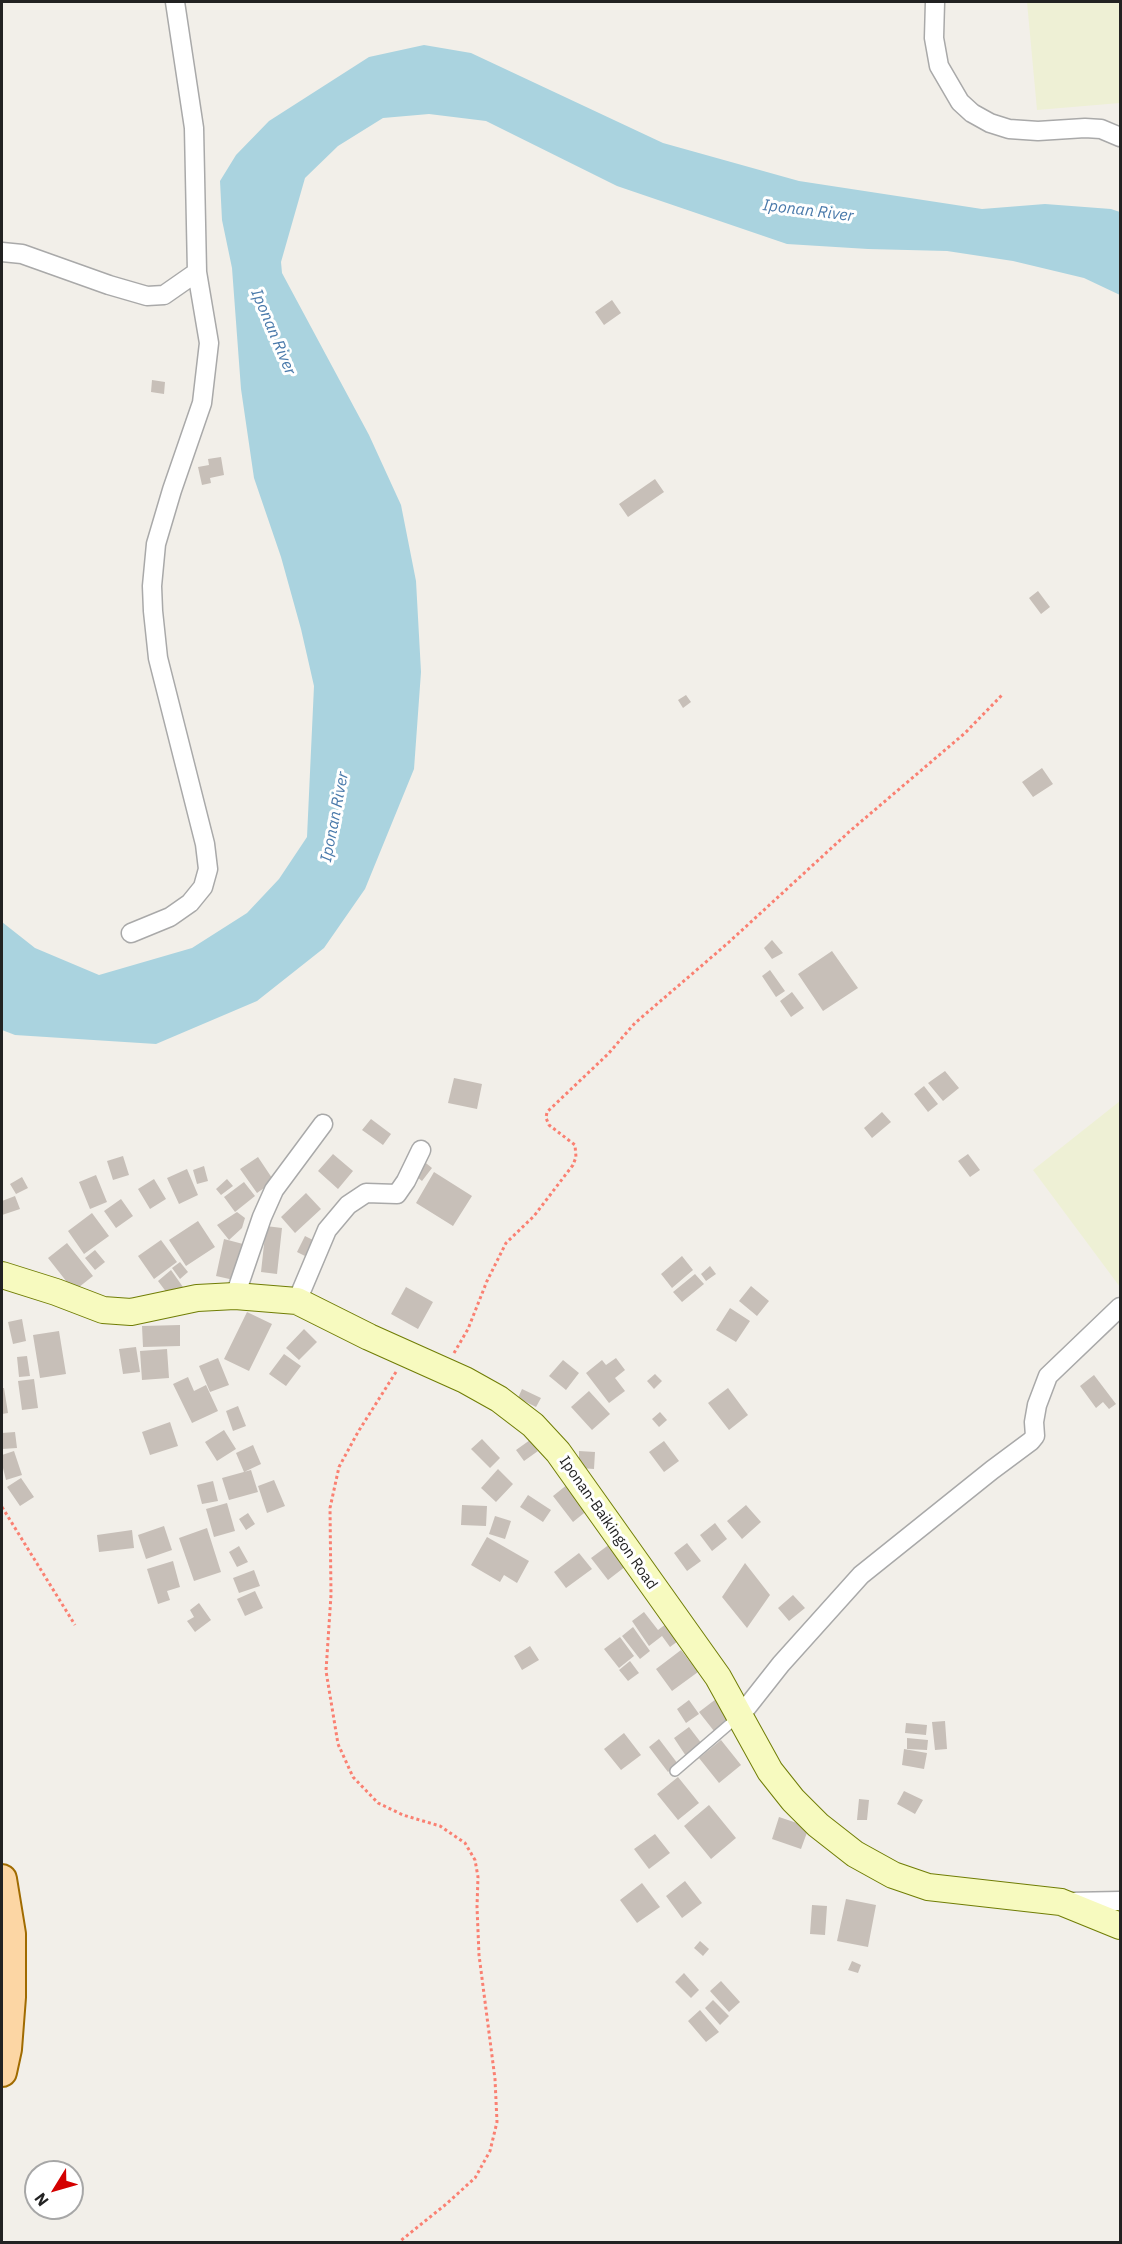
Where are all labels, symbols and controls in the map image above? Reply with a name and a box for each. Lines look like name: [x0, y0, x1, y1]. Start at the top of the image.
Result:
water label: Iponan River: [762, 196, 854, 226]
water label: Iponan River: [246, 286, 300, 378]
water label: Iponan River: [317, 770, 353, 864]
street label: Iponan-Baikingon Road: [555, 1453, 661, 1593]
north arrow: [24, 2160, 84, 2220]
text: N: [30, 2189, 53, 2210]

